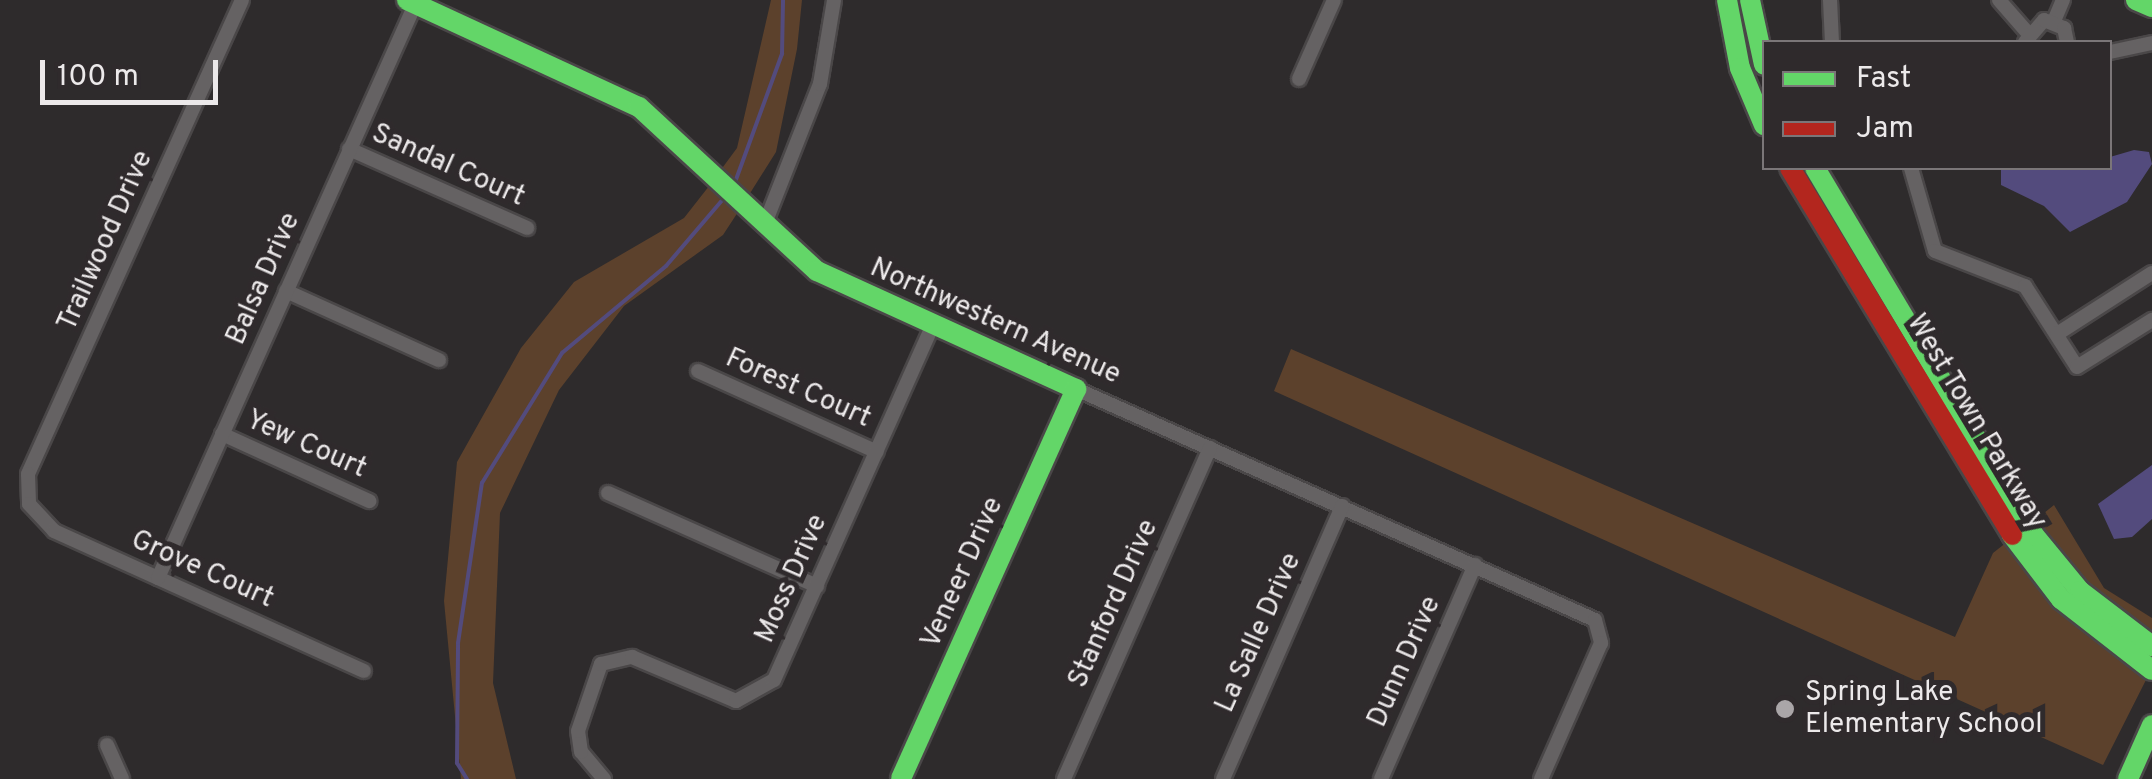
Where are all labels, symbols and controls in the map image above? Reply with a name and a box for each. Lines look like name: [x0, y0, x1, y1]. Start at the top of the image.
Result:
scale bar: [45, 40, 222, 102]
legend: [1762, 40, 2112, 170]
text: 100 m: [57, 59, 139, 96]
text: Fast: [1856, 61, 1911, 98]
text: Jam: [1856, 111, 1914, 148]
street label: Sandal Court: [366, 117, 530, 215]
street label: Trailwood Drive: [51, 146, 161, 336]
street label: Balsa Drive: [220, 208, 308, 350]
street label: Northwestern Avenue: [864, 251, 1126, 393]
street label: West Town Parkway: [1898, 308, 2054, 536]
street label: Forest Court: [720, 342, 876, 436]
street label: Yew Court: [241, 404, 371, 486]
street label: Veneer Drive: [915, 492, 1011, 654]
street label: Moss Drive: [749, 510, 835, 648]
street label: Stanford Drive: [1062, 515, 1166, 693]
street label: Grove Court: [126, 524, 278, 616]
street label: La Salle Drive: [1209, 548, 1309, 718]
street label: Dunn Drive: [1361, 591, 1449, 733]
place label: Spring Lake Elementary School: [1805, 676, 2043, 742]
marker: Spring Lake Elementary School: [1774, 698, 1796, 720]

